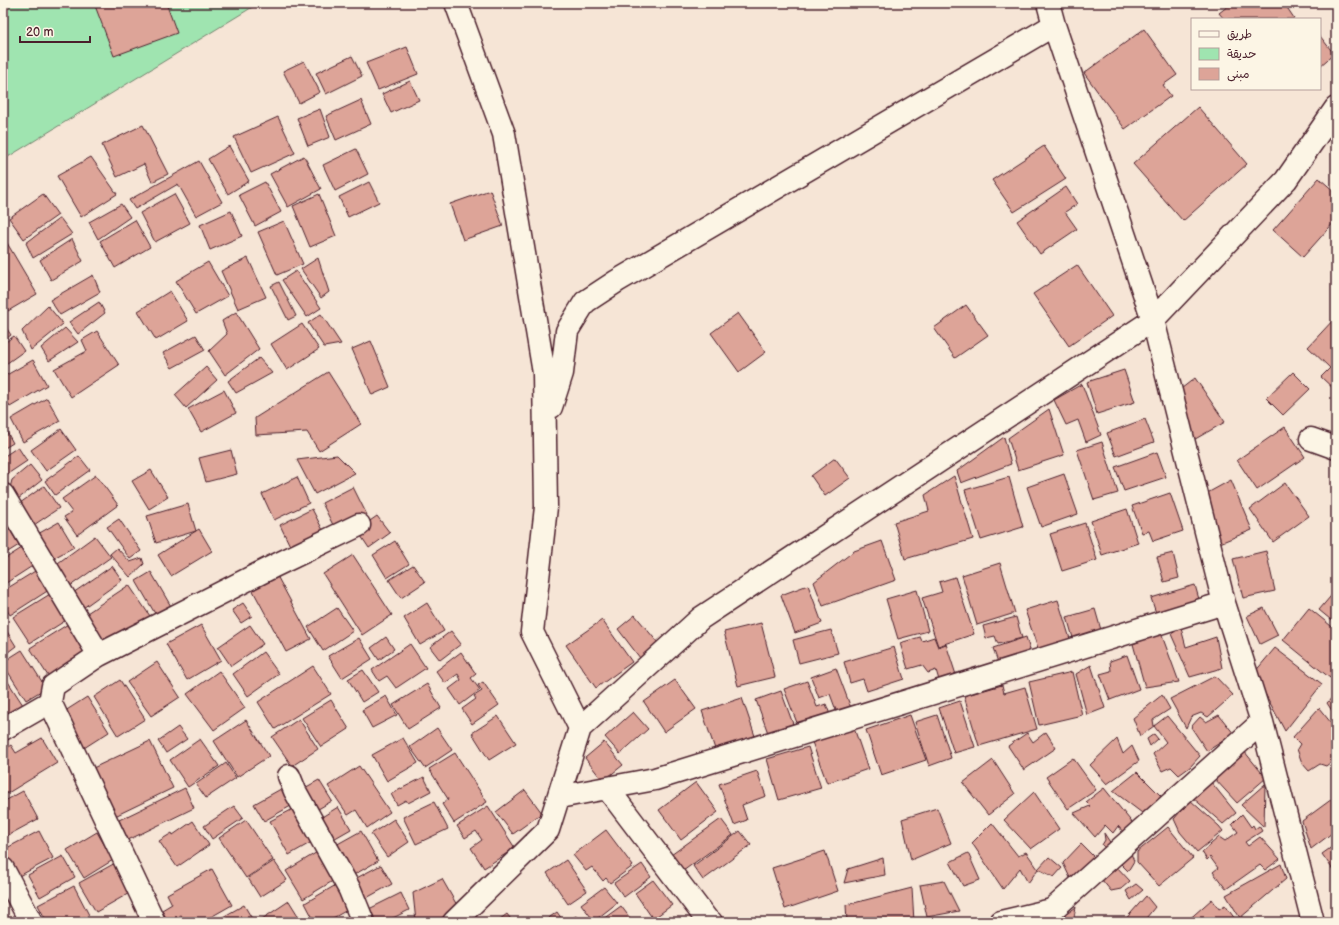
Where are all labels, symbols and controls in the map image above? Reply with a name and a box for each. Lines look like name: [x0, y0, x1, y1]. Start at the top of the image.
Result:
scale bar: [20, 18, 90, 44]
legend: [1191, 18, 1321, 90]
text: 20 m: [26, 25, 53, 40]
text: طريق: [1227, 27, 1252, 42]
text: حديقة: [1227, 47, 1256, 62]
text: مبنى: [1227, 67, 1250, 82]

